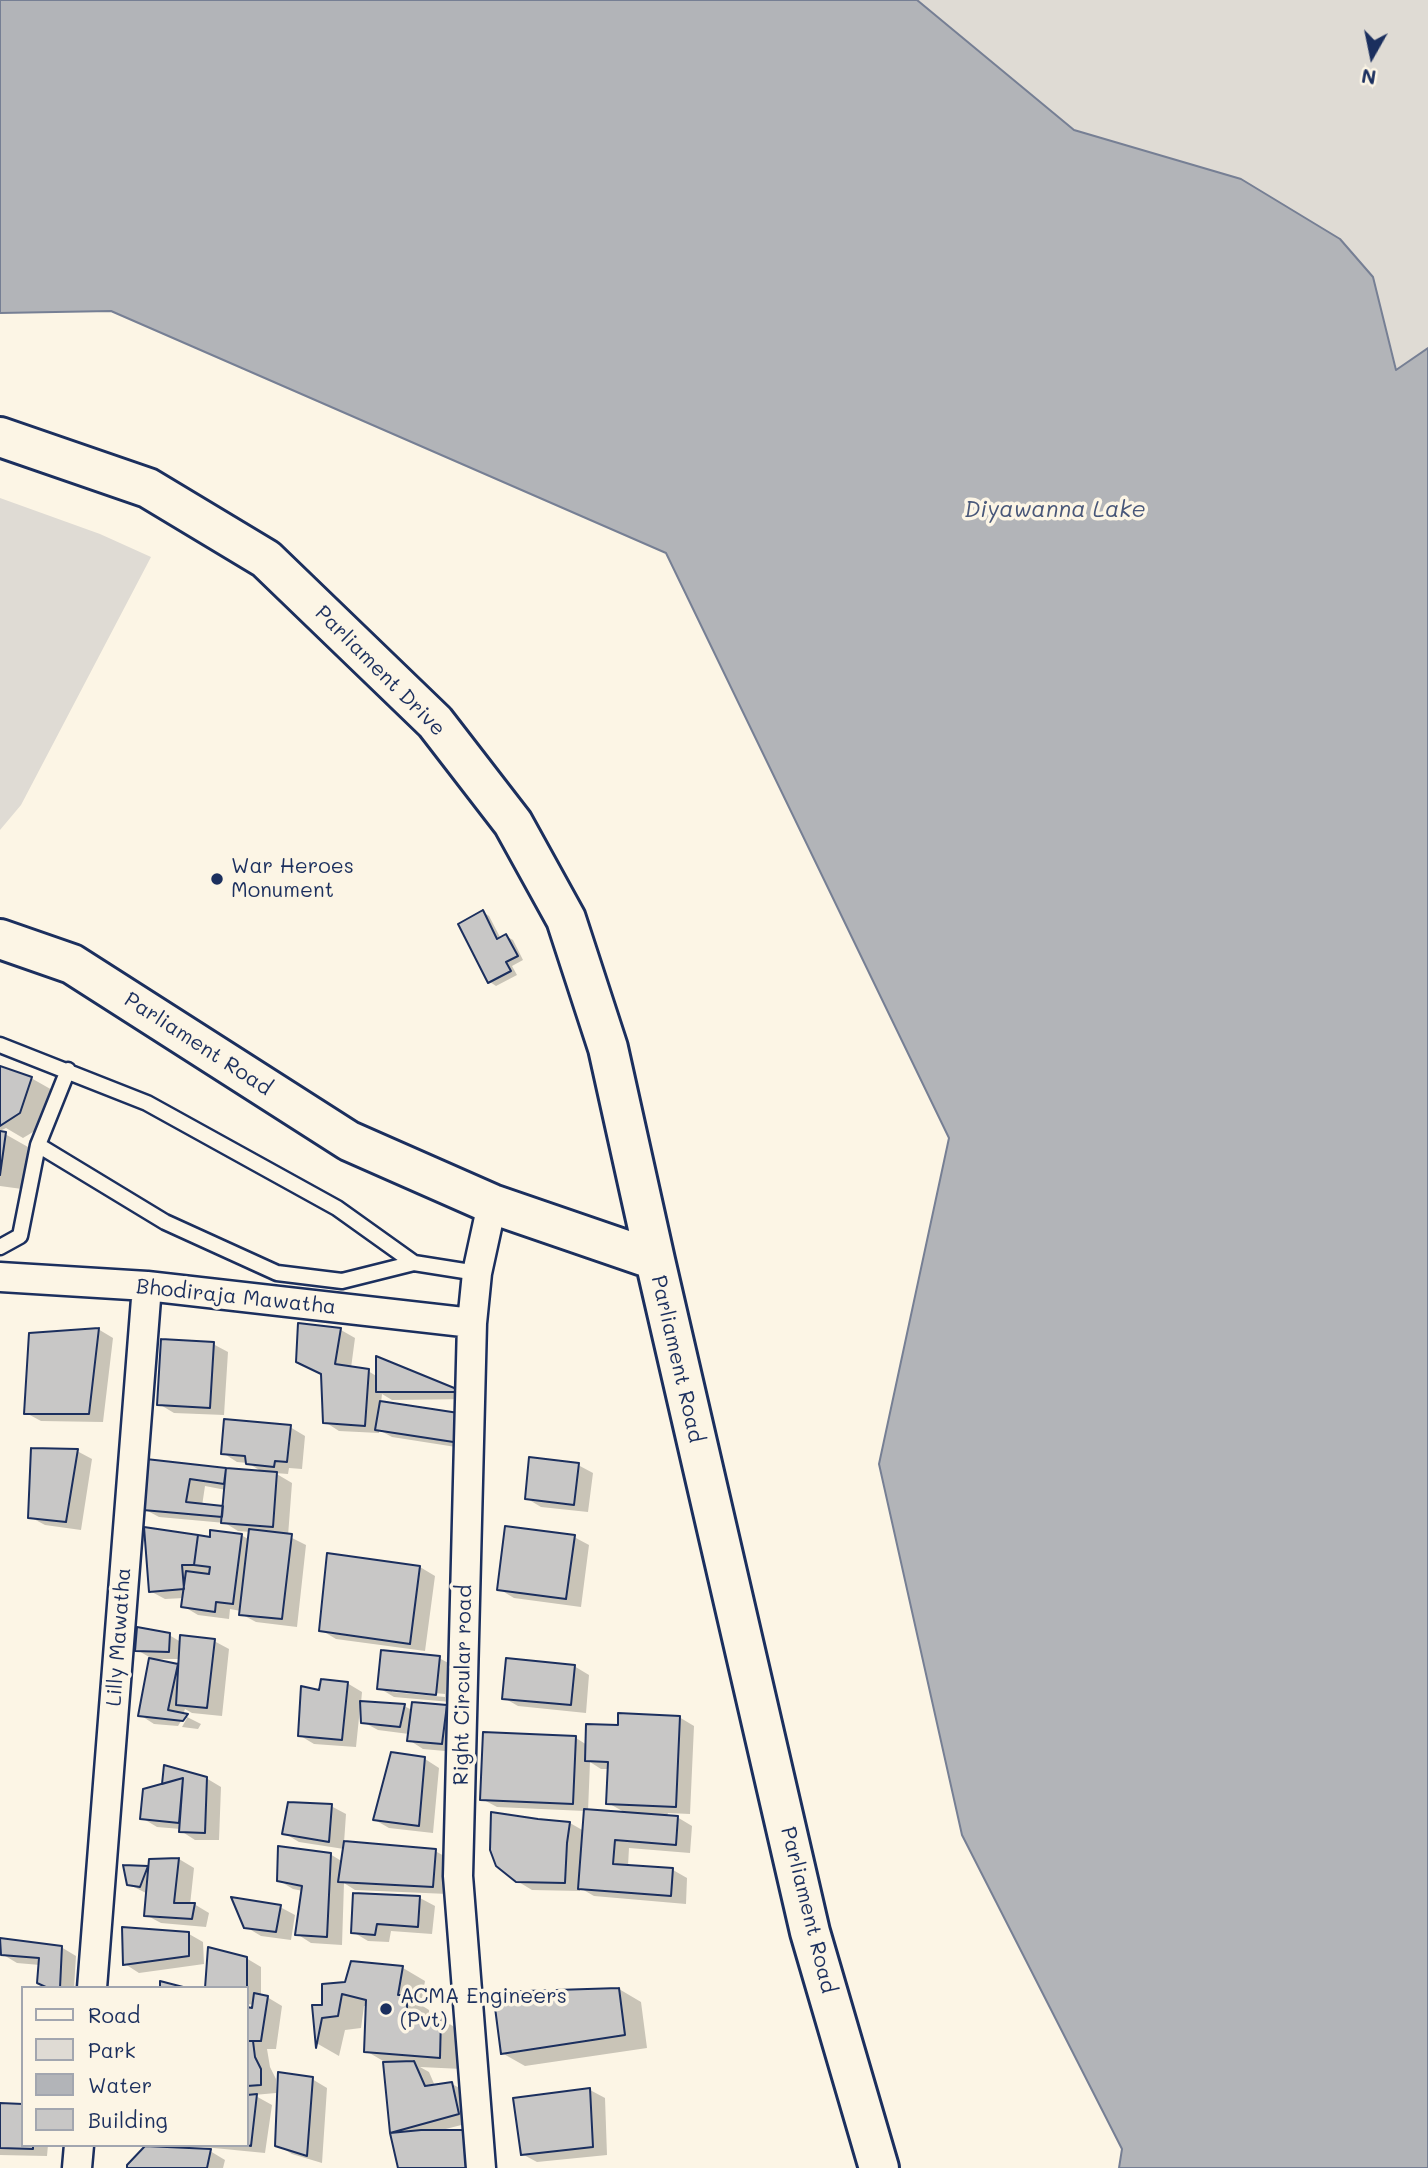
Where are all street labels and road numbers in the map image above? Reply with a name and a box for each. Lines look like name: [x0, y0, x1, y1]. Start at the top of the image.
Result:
street label: Parliament Drive: [310, 601, 450, 741]
street label: Parliament Road: [119, 987, 277, 1101]
street label: Parliament Road: [646, 1273, 708, 1445]
street label: Bhodiraja Mawatha: [135, 1274, 337, 1320]
street label: Lilly Mawatha: [102, 1567, 136, 1707]
street label: Right Circular road: [449, 1584, 477, 1786]
street label: Parliament Road: [775, 1824, 841, 1996]

